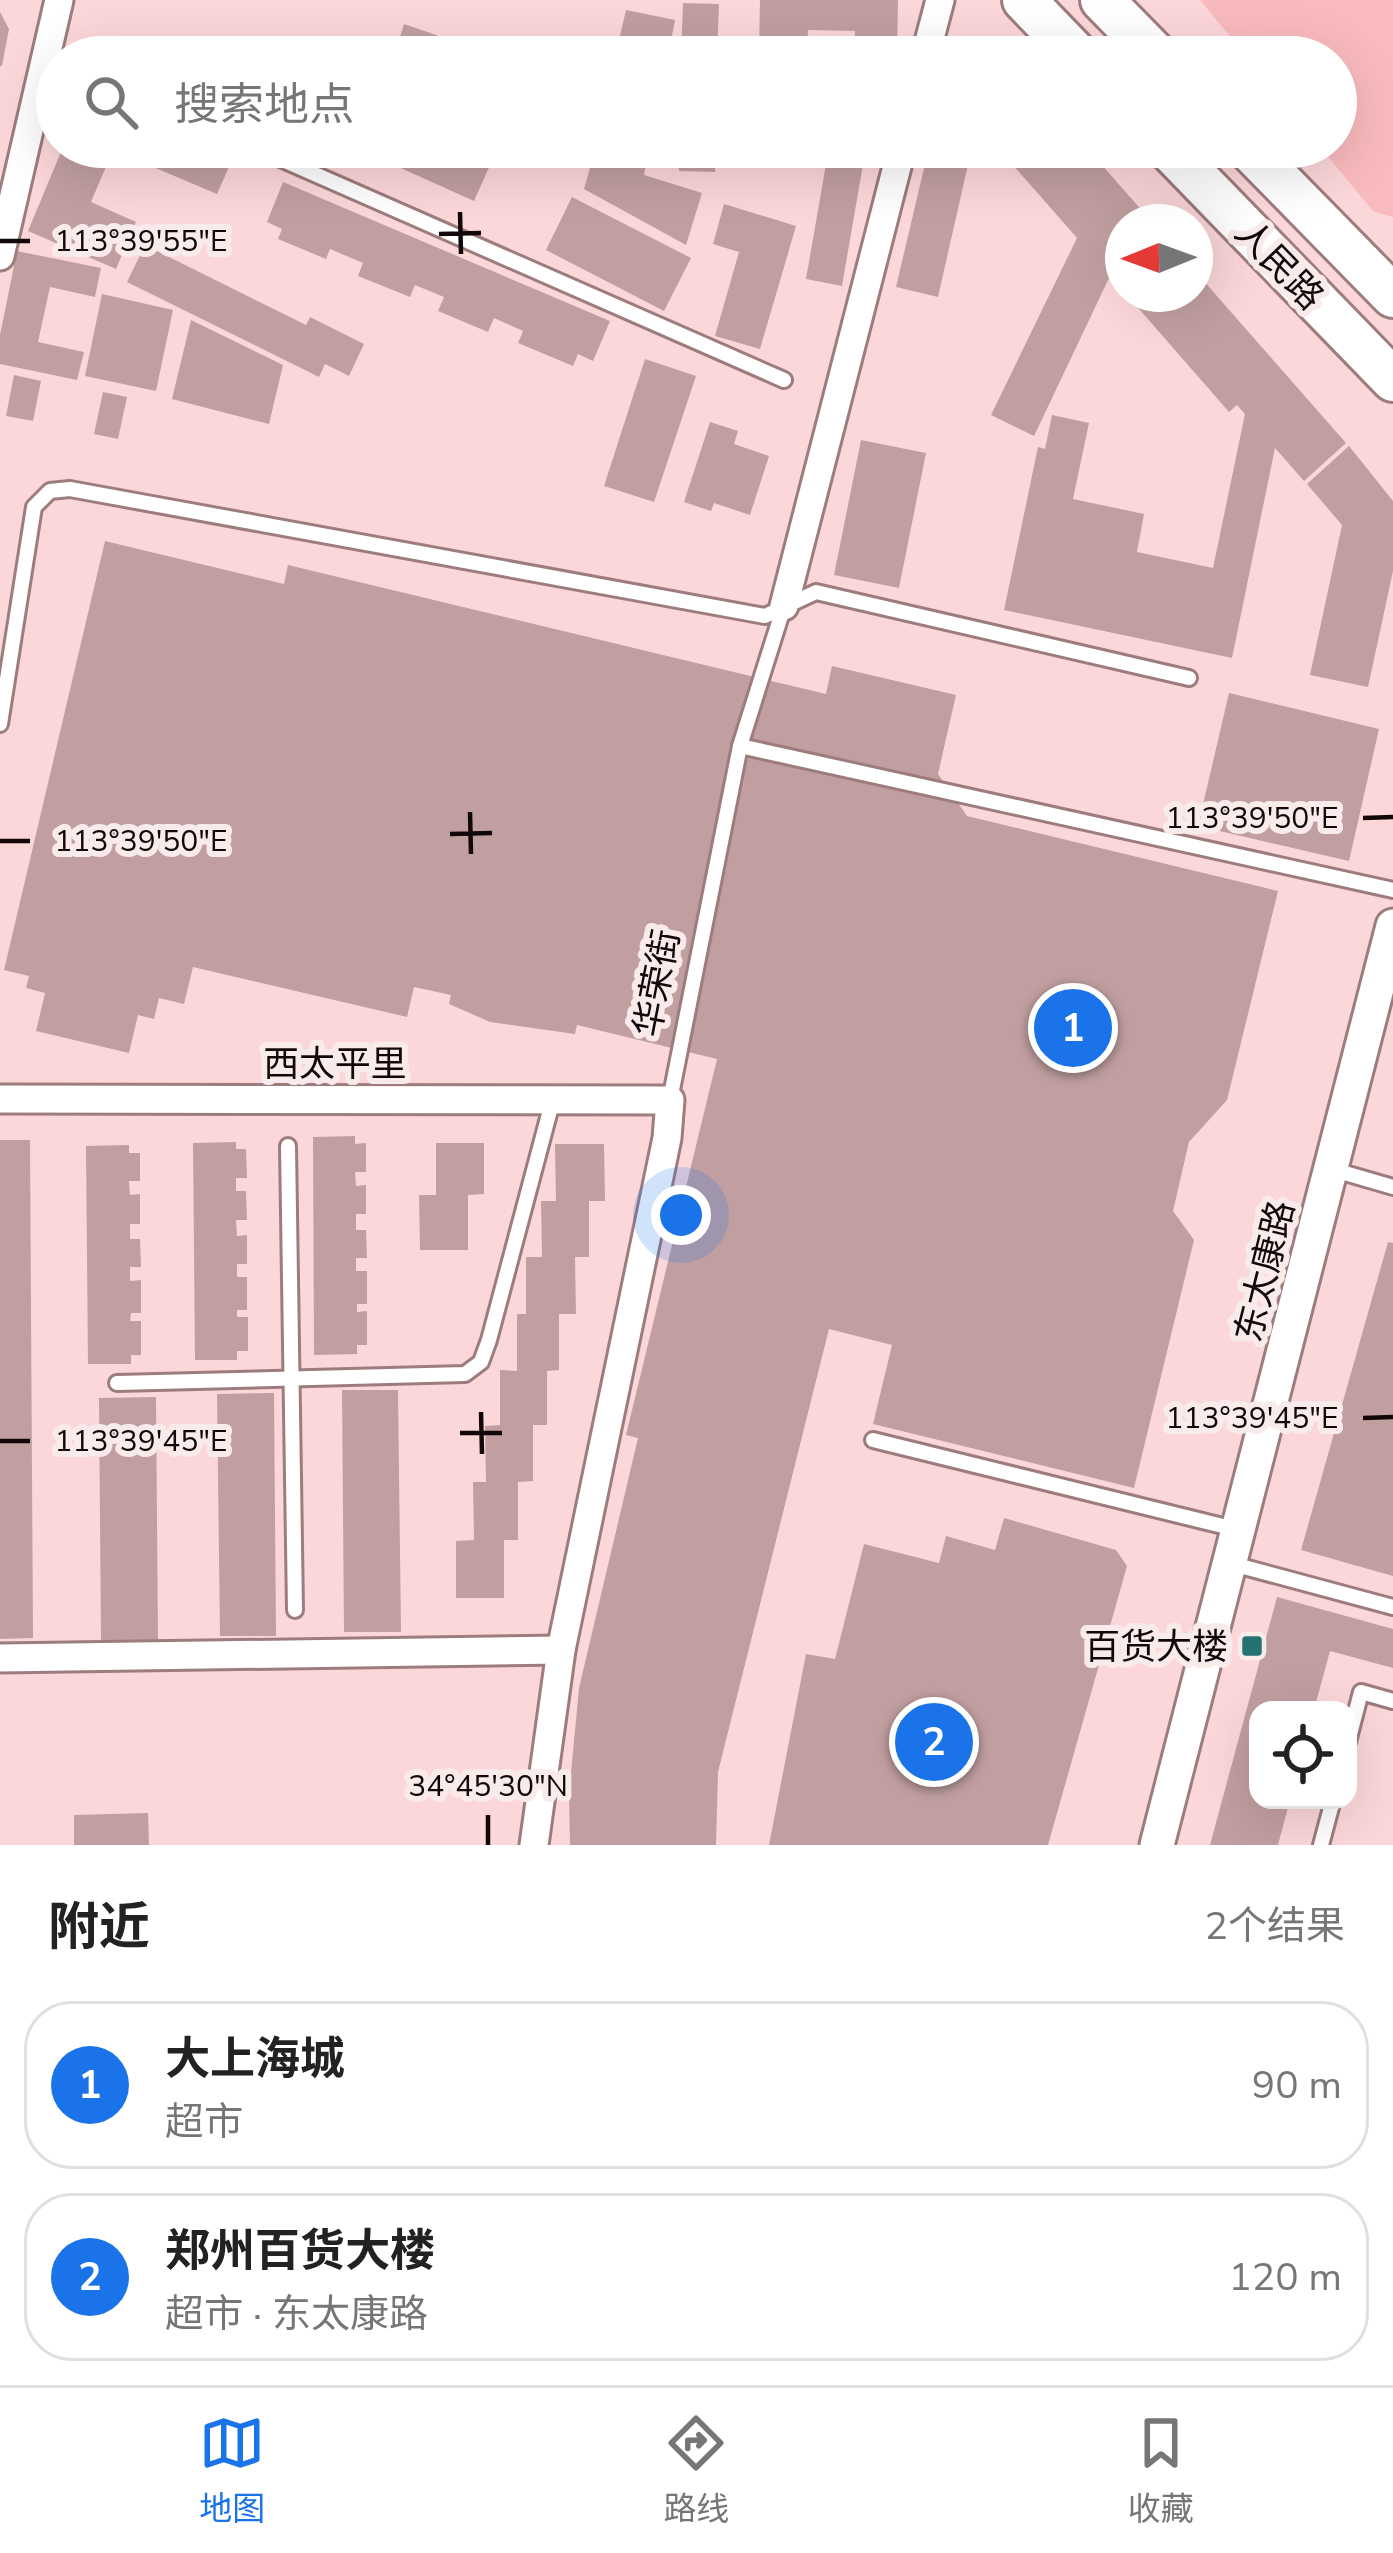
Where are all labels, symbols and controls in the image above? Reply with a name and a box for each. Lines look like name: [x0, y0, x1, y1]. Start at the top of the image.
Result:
search box: [36, 36, 1357, 168]
icon: search: [78, 69, 144, 135]
text: 搜索地点: [174, 75, 354, 136]
north arrow: [1105, 204, 1213, 312]
street label: 人民路: [1224, 209, 1334, 321]
text: 113°39'55"E: [55, 221, 227, 262]
text: 113°39'50"E: [1166, 798, 1338, 839]
text: 113°39'50"E: [55, 821, 227, 862]
street label: 华荣街: [623, 926, 692, 1041]
pin: 1: [1034, 983, 1112, 1073]
street label: 西太平里: [263, 1040, 407, 1089]
your location: [651, 1185, 711, 1245]
street label: 东太康路: [1224, 1196, 1307, 1347]
text: 113°39'45"E: [1166, 1398, 1338, 1439]
text: 113°39'45"E: [55, 1421, 227, 1462]
place label: 百货大楼: [1084, 1623, 1228, 1672]
marker: 百货大楼: [1239, 1633, 1265, 1659]
pin: 2: [895, 1697, 973, 1787]
map controls: [1249, 1701, 1357, 1809]
button: locate: [1249, 1701, 1357, 1809]
text: 34°45'30"N: [408, 1766, 568, 1807]
text: 附近: [48, 1892, 150, 1962]
text: 2个结果: [1205, 1900, 1345, 1953]
text: 大上海城: [165, 2029, 345, 2090]
text: 1: [78, 2059, 102, 2112]
text: 90 m: [1252, 2059, 1342, 2112]
text: 超市: [165, 2096, 243, 2149]
text: 郑州百货大楼: [165, 2221, 435, 2282]
text: 2: [78, 2251, 102, 2304]
text: 120 m: [1228, 2251, 1342, 2304]
text: 超市 · 东太康路: [165, 2288, 428, 2341]
tab: 地图: [199, 2410, 265, 2532]
tab: 路线: [663, 2410, 729, 2532]
tab: 收藏: [1128, 2410, 1194, 2532]

